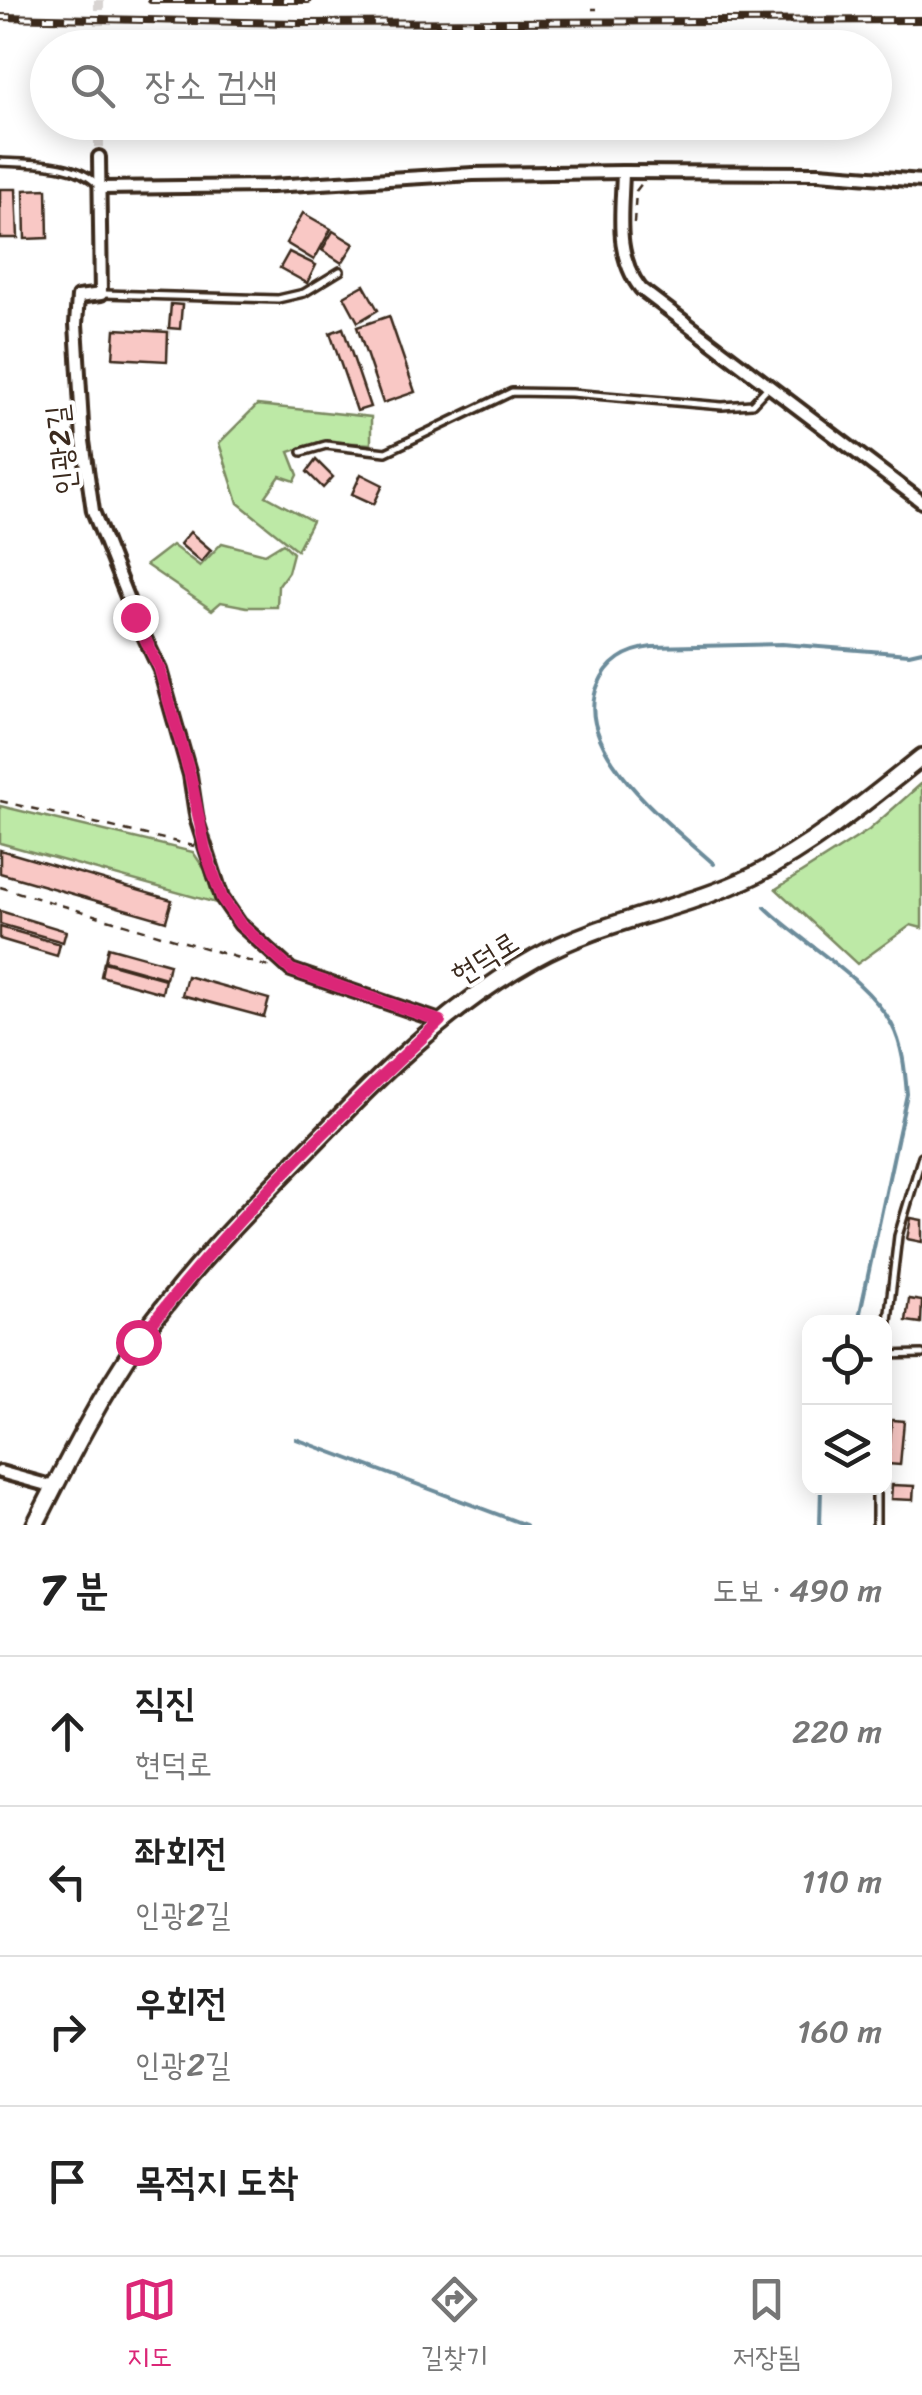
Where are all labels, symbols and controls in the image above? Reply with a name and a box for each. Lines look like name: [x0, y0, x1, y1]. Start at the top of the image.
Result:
search box: [30, 30, 892, 140]
text: 장소 검색: [145, 52, 277, 119]
icon: search: [65, 58, 120, 113]
street label: 인광2길: [29, 403, 93, 497]
route end: [113, 595, 159, 641]
street label: 현덕로: [440, 916, 530, 1000]
map controls: [802, 1315, 892, 1495]
button: locate: [802, 1315, 892, 1405]
route start: [116, 1320, 162, 1366]
button: layers: [802, 1405, 892, 1495]
text: 7 분: [40, 1553, 109, 1627]
text: 도보 · 490 m: [713, 1562, 882, 1619]
text: 직진: [135, 1669, 196, 1736]
text: 220 m: [792, 1703, 882, 1760]
icon: ahead: [40, 1704, 95, 1759]
text: 현덕로: [135, 1736, 212, 1793]
text: 좌회전: [135, 1819, 227, 1886]
text: 110 m: [801, 1853, 882, 1910]
icon: left: [40, 1854, 95, 1909]
text: 인광2길: [135, 1886, 231, 1943]
text: 우회전: [135, 1969, 227, 2036]
text: 160 m: [797, 2003, 882, 2060]
icon: right: [40, 2004, 95, 2059]
text: 인광2길: [135, 2036, 231, 2093]
text: 목적지 도착: [135, 2148, 298, 2215]
icon: arrive: [40, 2154, 95, 2209]
tab: 지도: [122, 2272, 177, 2381]
tab: 길찾기: [421, 2272, 489, 2381]
tab: 저장됨: [732, 2272, 800, 2381]

